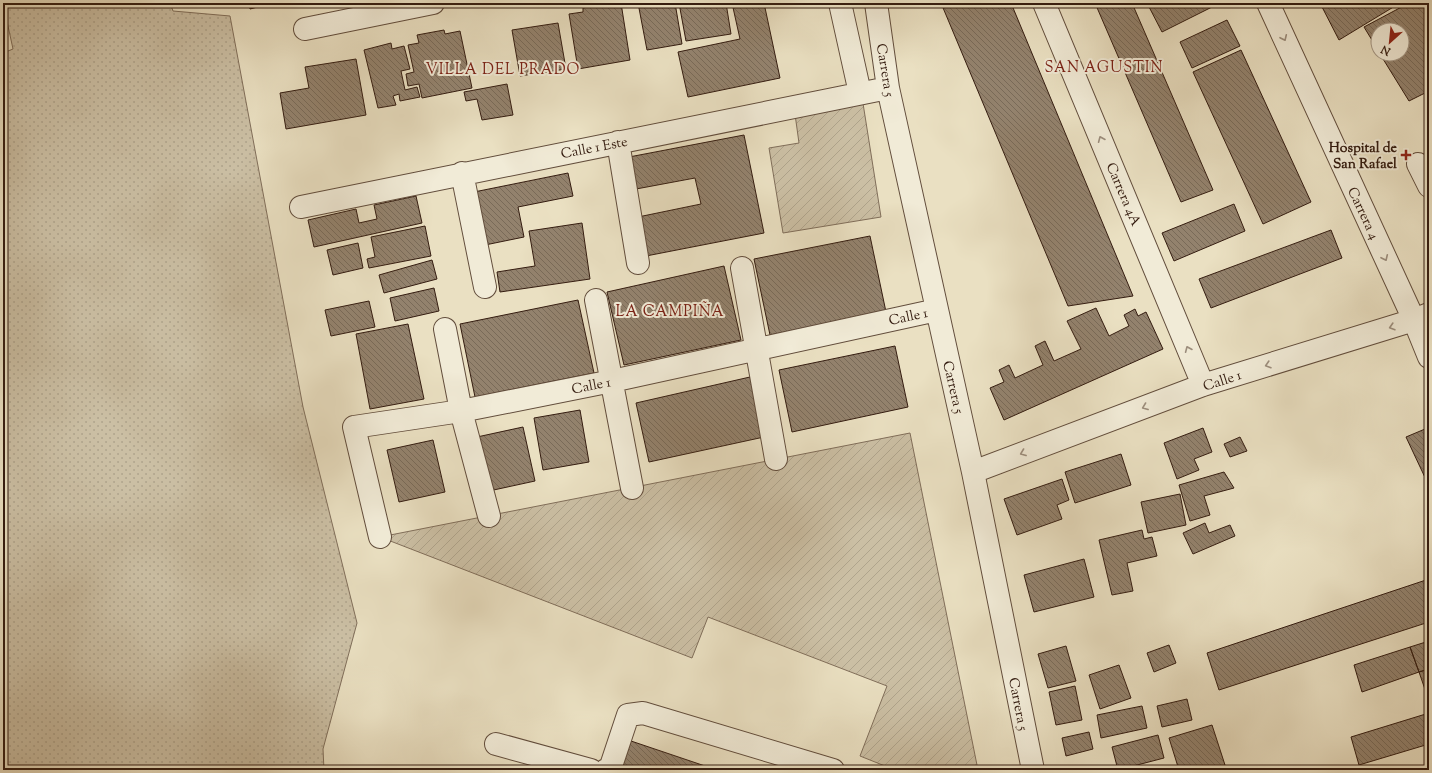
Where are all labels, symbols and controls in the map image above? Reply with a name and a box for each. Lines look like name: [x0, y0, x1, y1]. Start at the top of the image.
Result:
north arrow: [1370, 22, 1410, 62]
one-way arrow: [1279, 34, 1287, 42]
text: N: [1378, 41, 1394, 60]
street label: Carrera 5: [870, 42, 898, 99]
district label: SAN AGUSTIN: [1044, 58, 1164, 79]
district label: VILLA DEL PRADO: [426, 60, 580, 81]
street label: Calle 1 Este: [559, 133, 630, 165]
one-way arrow: [1097, 135, 1105, 142]
place label: Hospital de San Rafael: [1329, 139, 1397, 175]
marker: Hospital de San Rafael: [1400, 149, 1412, 161]
street label: Carrera 4A: [1100, 160, 1145, 230]
street label: Carrera 4: [1341, 184, 1383, 244]
one-way arrow: [1381, 255, 1389, 262]
district label: LA CAMPIÑA: [615, 301, 725, 323]
street label: Calle 1: [887, 304, 930, 332]
one-way arrow: [1389, 322, 1396, 331]
one-way arrow: [1185, 346, 1193, 354]
street label: Carrera 5: [936, 359, 968, 416]
one-way arrow: [1265, 360, 1272, 369]
street label: Calle 1: [1201, 366, 1245, 398]
street label: Calle 1: [570, 373, 613, 401]
one-way arrow: [1142, 403, 1149, 411]
one-way arrow: [1020, 449, 1027, 457]
street label: Carrera 5: [1002, 676, 1032, 733]

